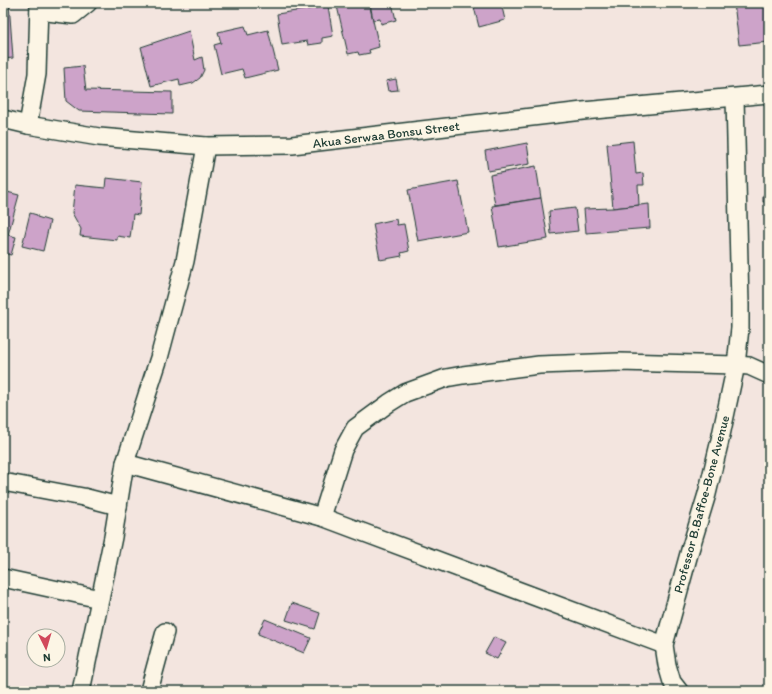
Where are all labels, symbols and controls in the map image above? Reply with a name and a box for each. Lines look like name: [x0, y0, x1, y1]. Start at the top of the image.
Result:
street label: Akua Serwaa Bonsu Street: [312, 118, 460, 151]
street label: Professor B.Baffoe-Bone Avenue: [670, 414, 732, 595]
north arrow: [26, 628, 66, 668]
text: N: [43, 651, 51, 664]

